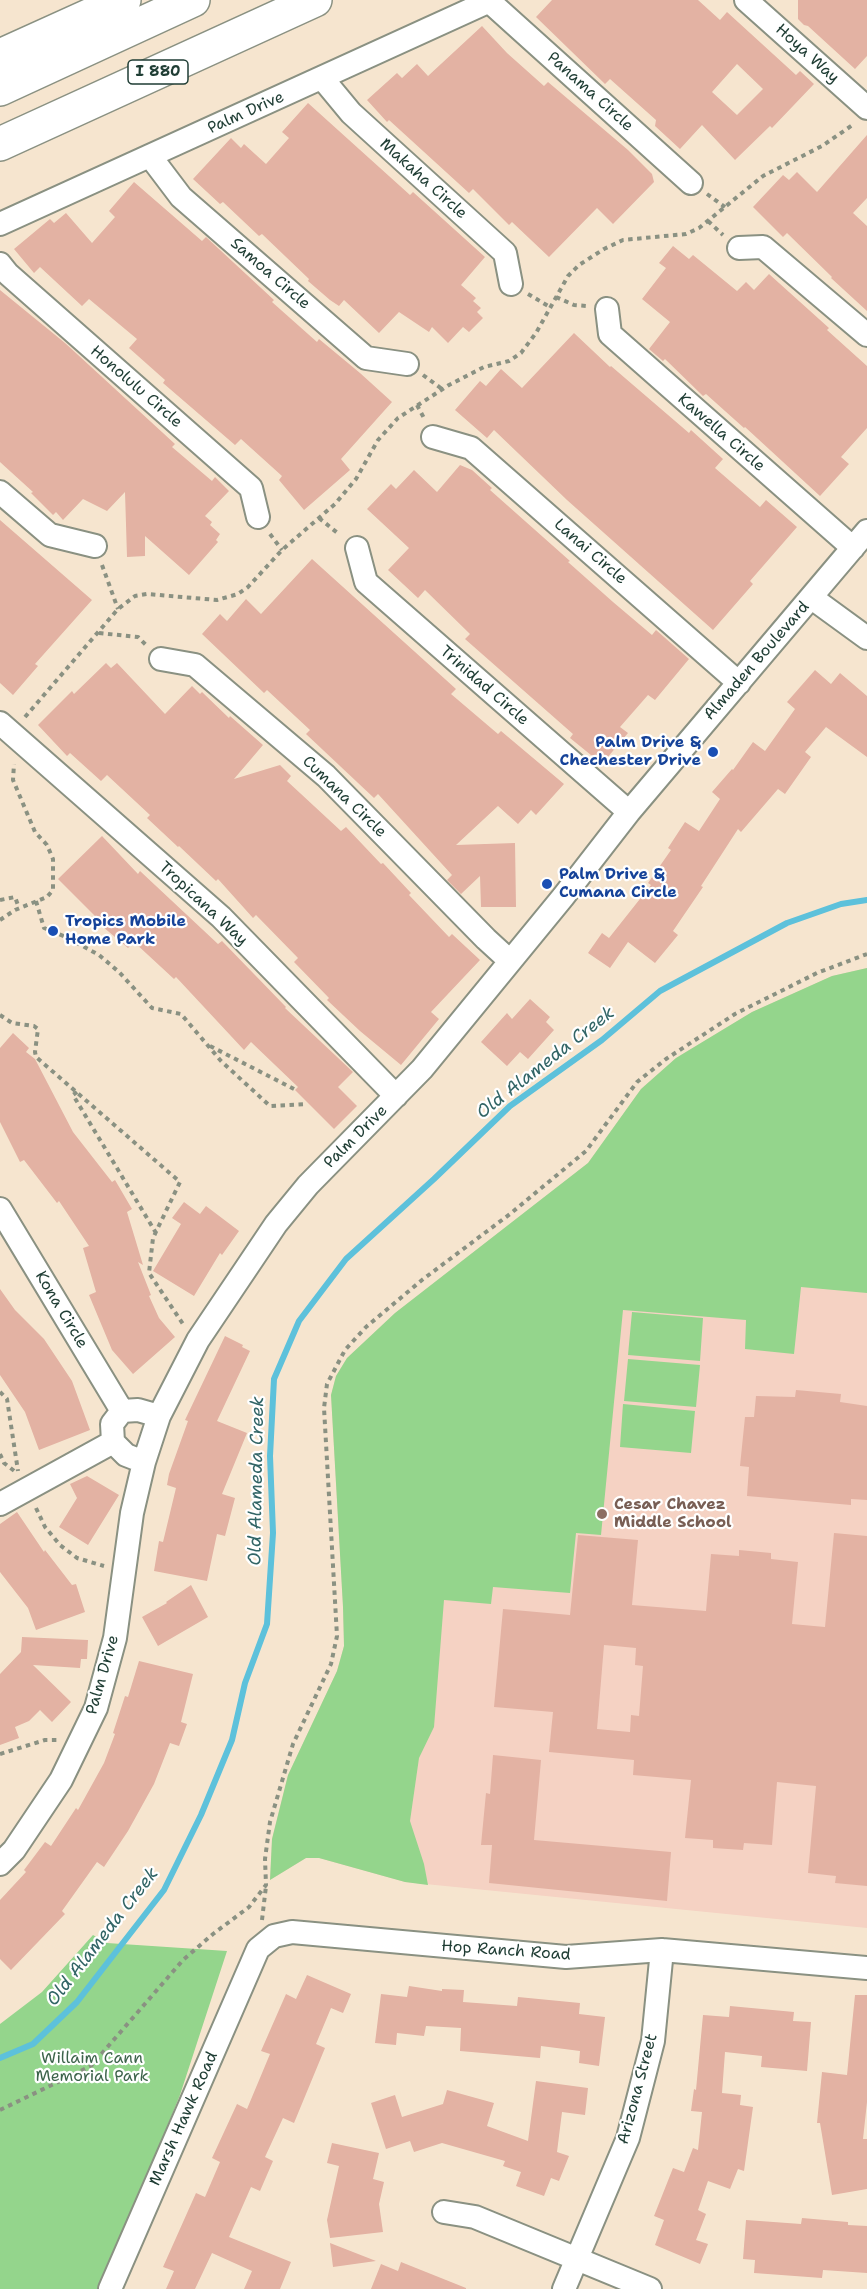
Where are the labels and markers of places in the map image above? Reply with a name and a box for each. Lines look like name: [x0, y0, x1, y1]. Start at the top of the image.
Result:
place label: Palm Drive & Chechester Drive: [560, 733, 701, 771]
marker: Palm Drive & Chechester Drive: [706, 745, 720, 759]
place label: Palm Drive & Cumana Circle: [559, 865, 677, 903]
marker: Palm Drive & Cumana Circle: [540, 877, 554, 891]
place label: Tropics Mobile Home Park: [65, 912, 186, 950]
marker: Tropics Mobile Home Park: [46, 924, 60, 938]
place label: Cesar Chavez Middle School: [614, 1495, 732, 1533]
marker: Cesar Chavez Middle School: [595, 1507, 609, 1521]

